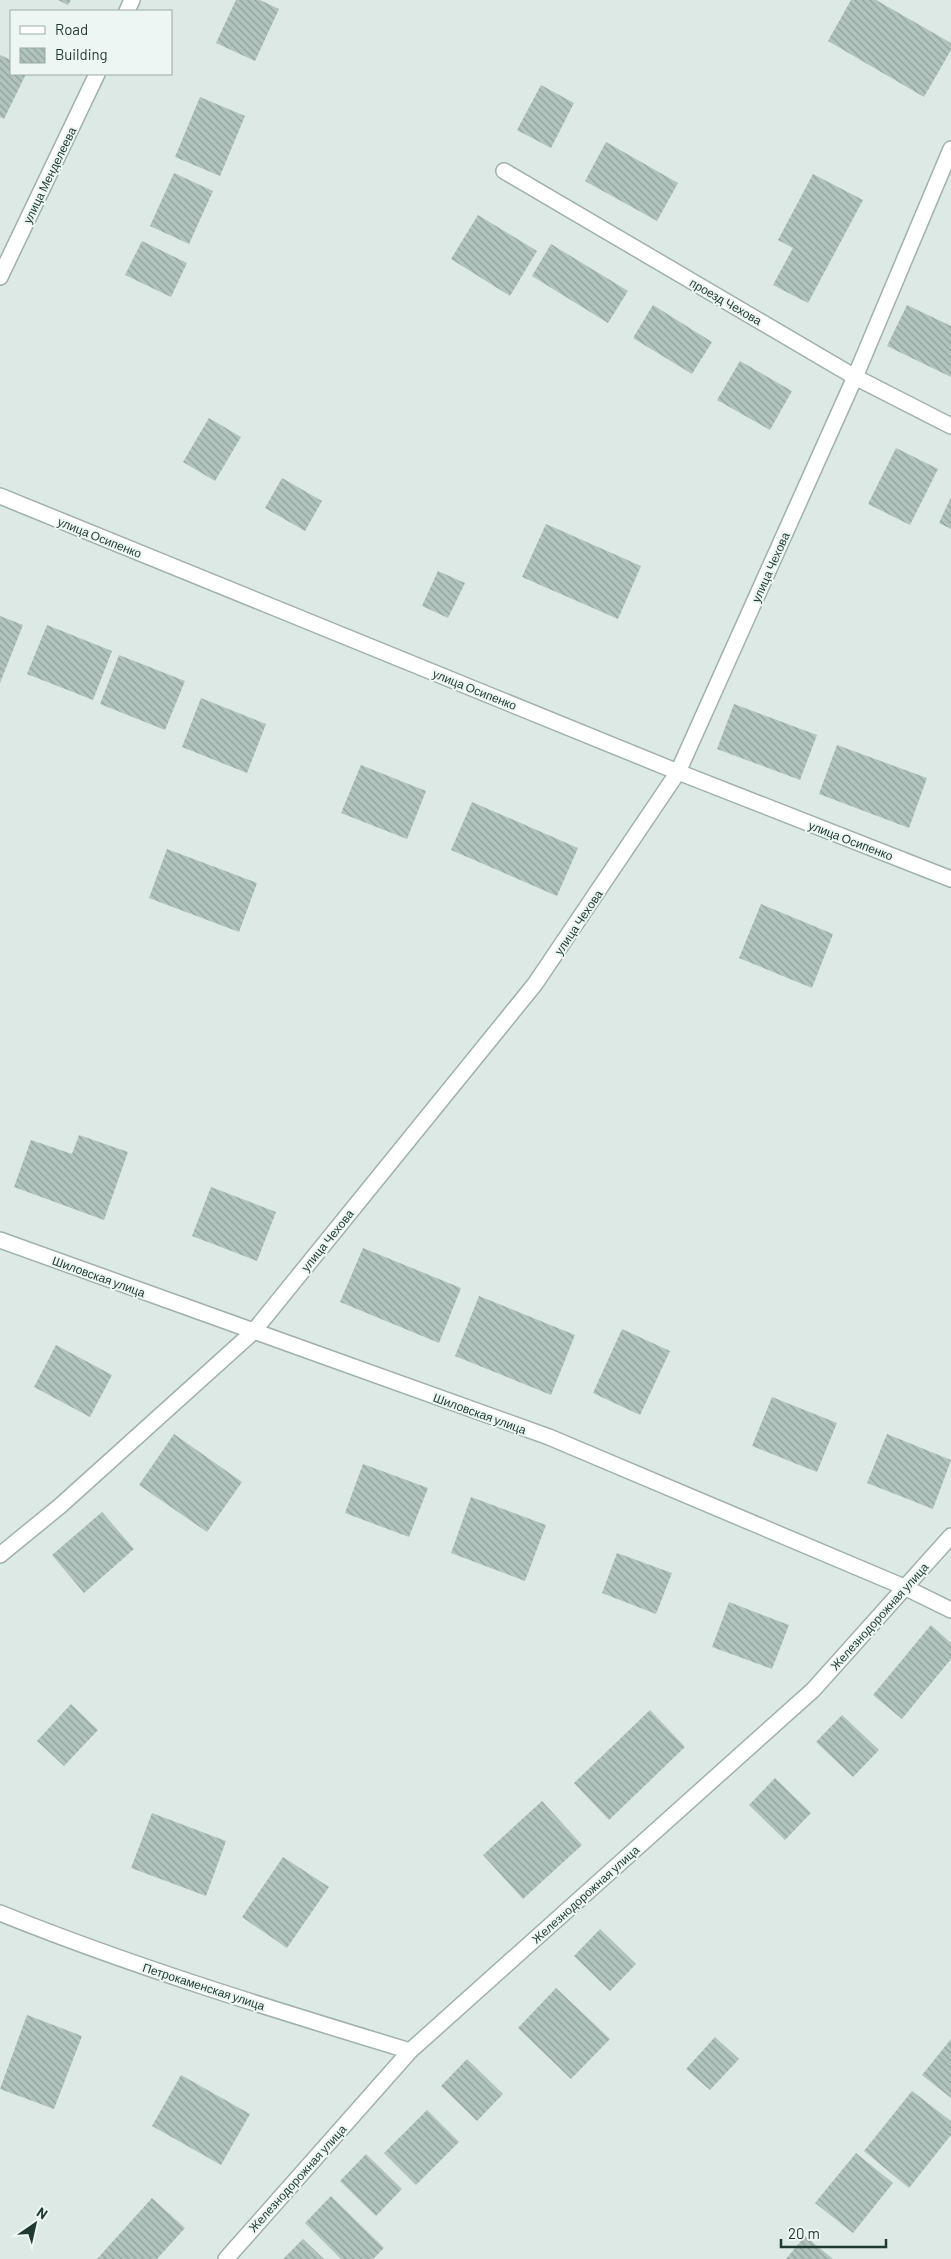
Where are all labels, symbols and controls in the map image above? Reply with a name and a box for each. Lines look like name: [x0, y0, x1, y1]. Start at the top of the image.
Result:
legend: [10, 10, 172, 75]
text: Road: [55, 20, 88, 38]
text: Building: [55, 45, 108, 63]
street label: улица Менделеева: [20, 124, 79, 226]
street label: проезд Чехова: [687, 275, 765, 328]
street label: улица Осипенко: [56, 514, 144, 561]
street label: улица Чехова: [748, 529, 793, 605]
street label: улица Осипенко: [431, 666, 519, 713]
street label: улица Осипенко: [806, 817, 895, 864]
street label: улица Чехова: [551, 887, 606, 958]
street label: улица Чехова: [298, 1206, 357, 1274]
street label: Шиловская улица: [50, 1253, 148, 1300]
street label: Шиловская улица: [431, 1390, 529, 1437]
street label: Железнодорожная улица: [827, 1559, 932, 1673]
street label: Железнодорожная улица: [529, 1842, 642, 1947]
street label: Петрокаменская улица: [141, 1960, 267, 2013]
street label: Железнодорожная улица: [245, 2121, 350, 2235]
north arrow: [10, 2199, 60, 2249]
text: N: [34, 2203, 51, 2222]
scale bar: [781, 2216, 886, 2248]
text: 20 m: [788, 2224, 820, 2242]

